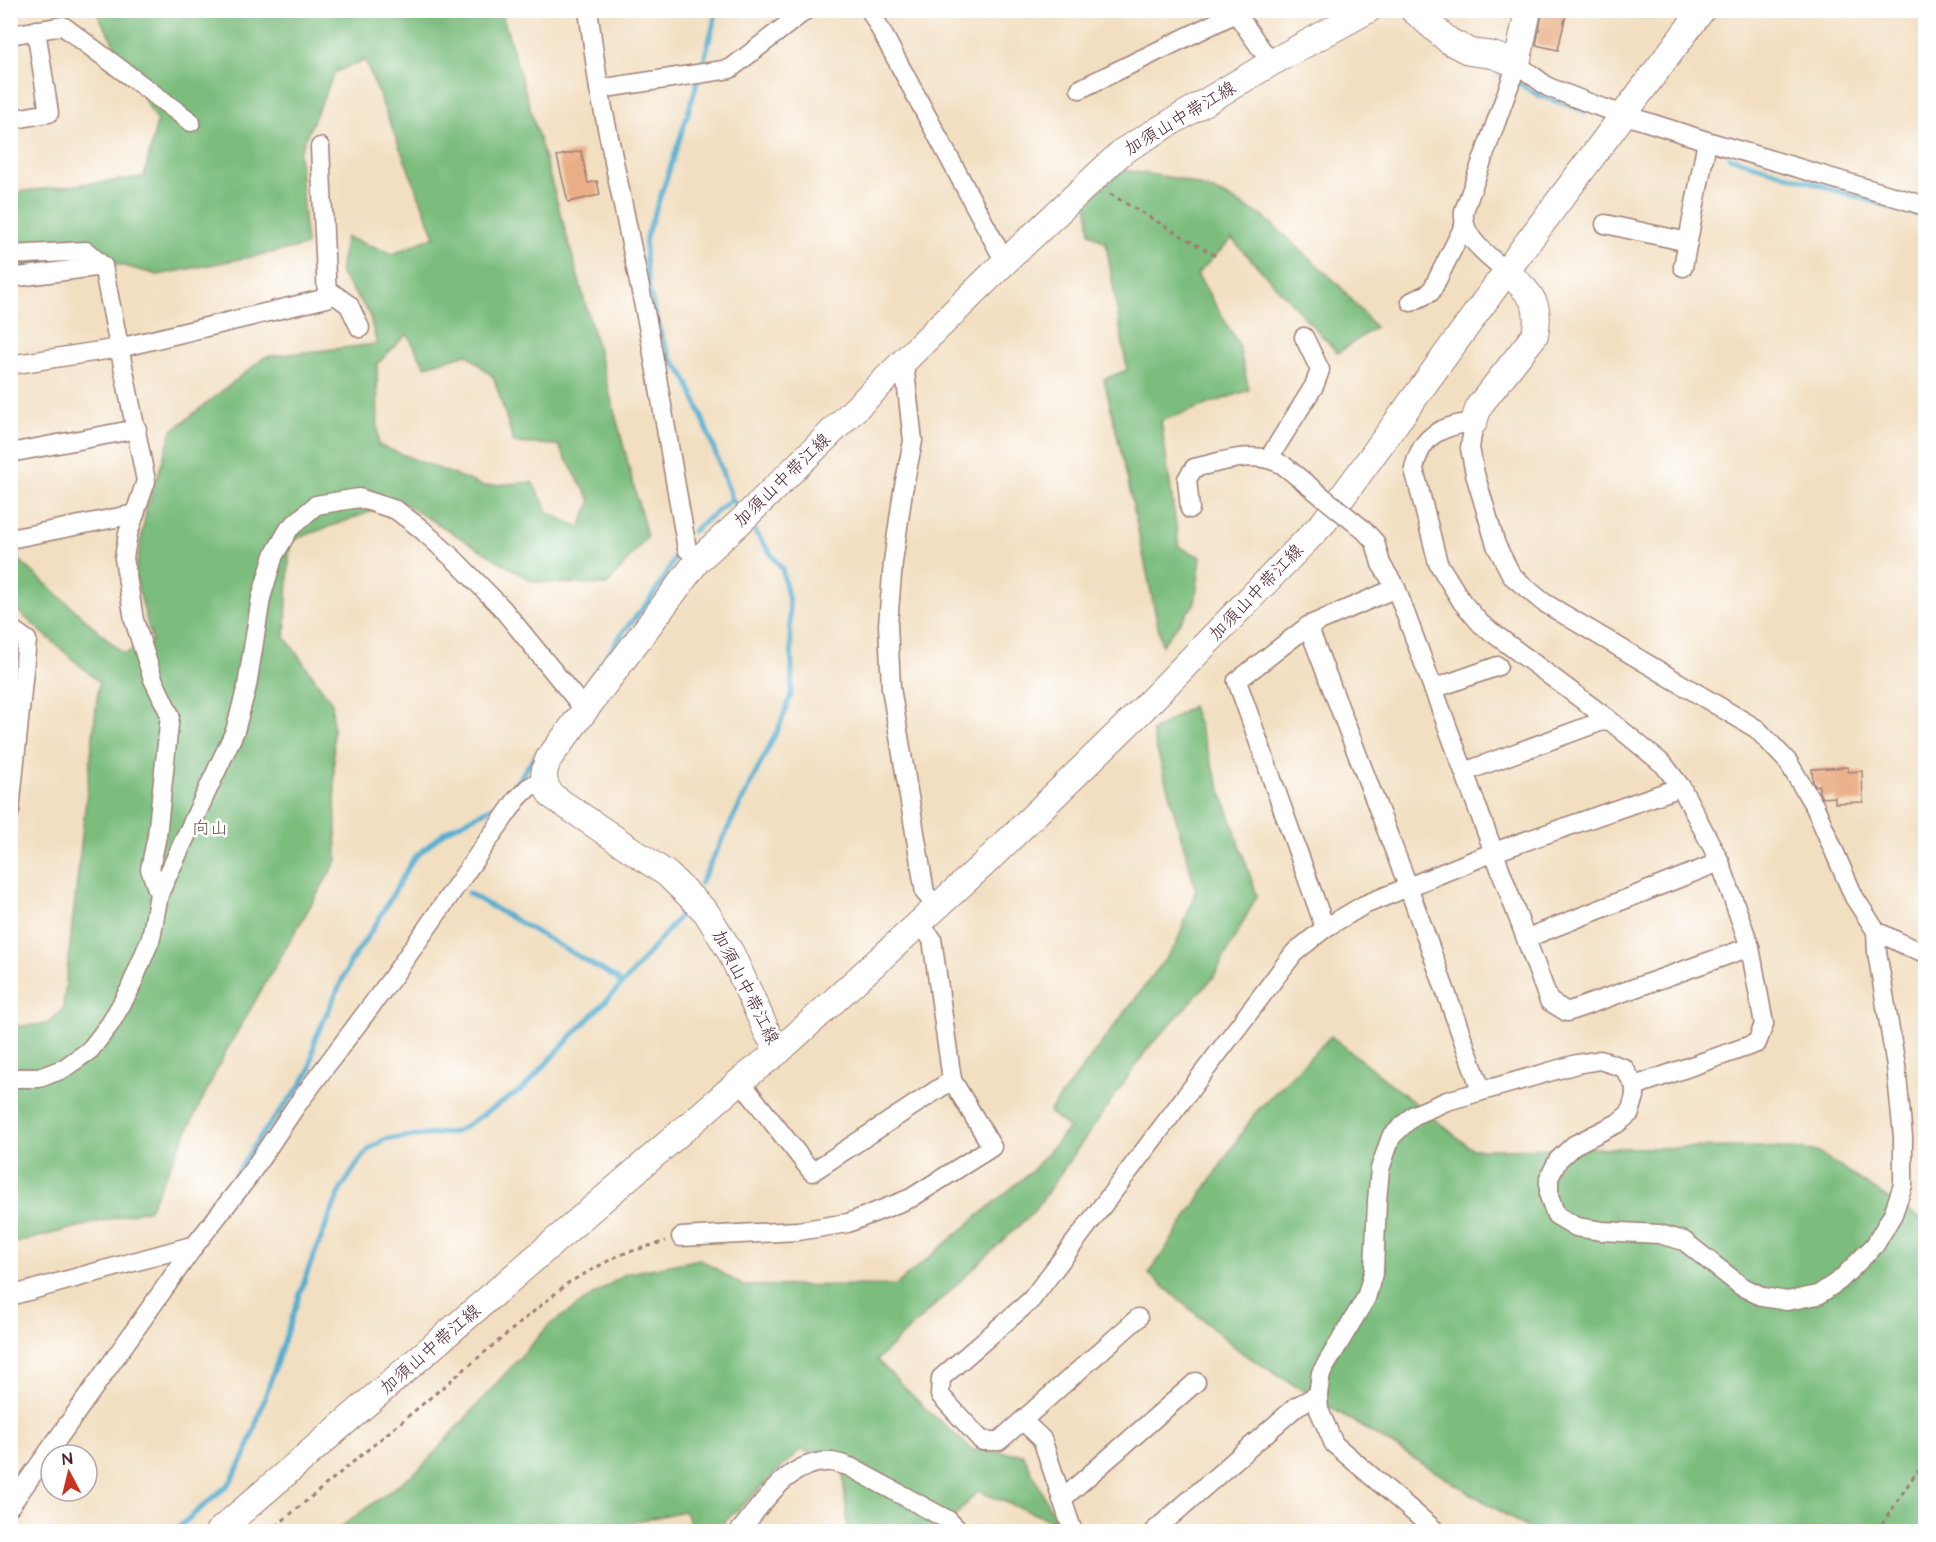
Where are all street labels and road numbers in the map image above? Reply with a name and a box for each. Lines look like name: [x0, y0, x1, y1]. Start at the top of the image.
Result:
street label: 加須山中帯江線: [1120, 75, 1241, 162]
street label: 加須山中帯江線: [728, 428, 836, 533]
street label: 加須山中帯江線: [1204, 538, 1309, 646]
street label: 加須山中帯江線: [706, 925, 785, 1049]
street label: 加須山中帯江線: [375, 1299, 486, 1400]

